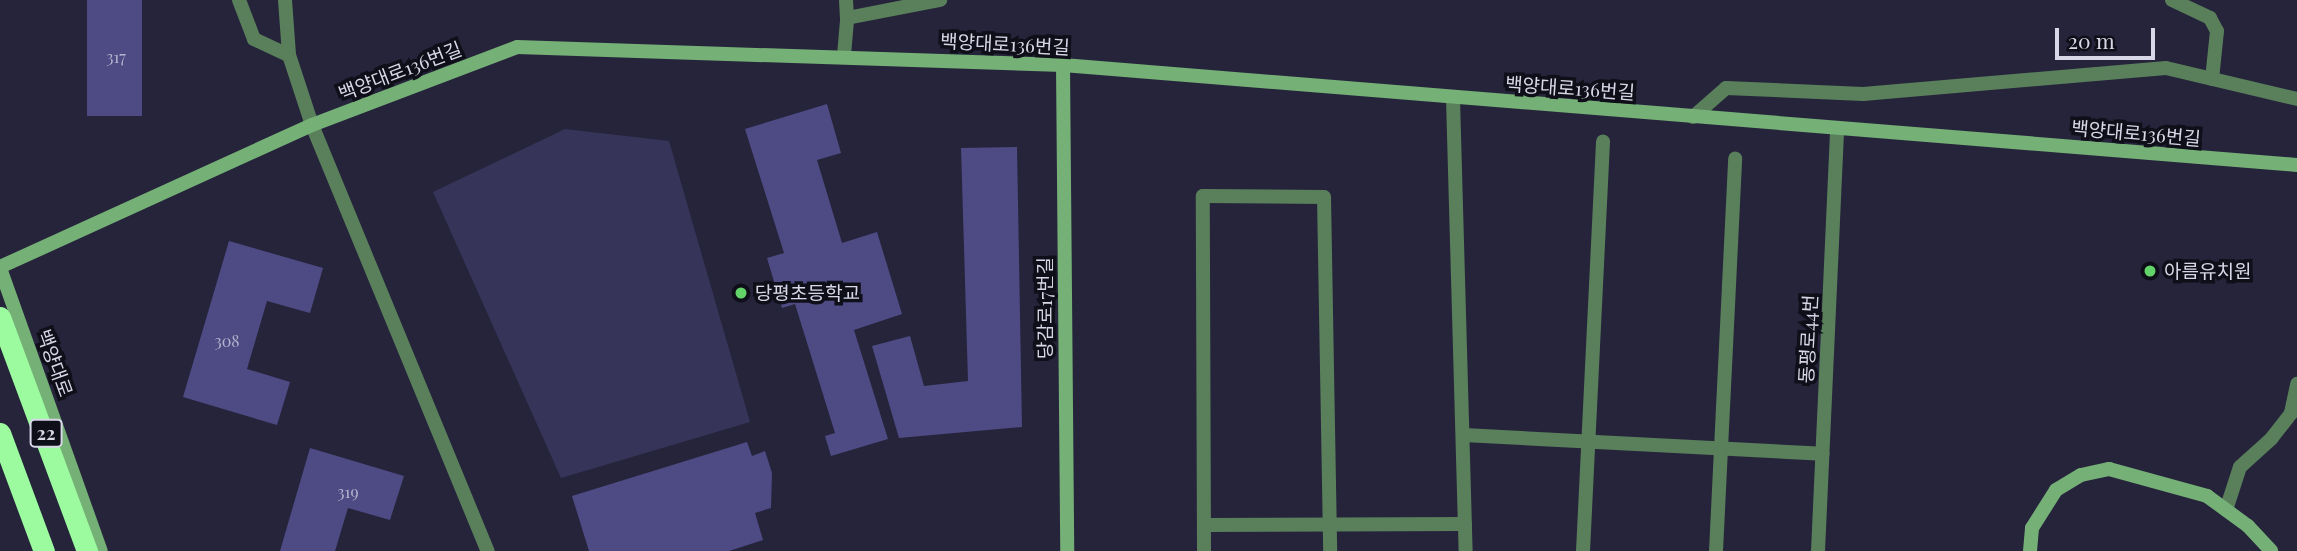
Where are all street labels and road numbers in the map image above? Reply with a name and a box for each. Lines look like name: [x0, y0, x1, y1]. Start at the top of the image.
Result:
street label: 백양대로136번길: [940, 29, 1070, 59]
street label: 백양대로136번길: [335, 37, 465, 105]
street label: 백양대로136번길: [1504, 72, 1636, 104]
street label: 백양대로136번길: [2070, 116, 2202, 150]
street label: 당감로17번길: [1034, 257, 1056, 359]
street label: 동평로44번: [1794, 294, 1822, 384]
street label: 백양대로: [32, 326, 78, 400]
road number: 22: [28, 418, 64, 447]

